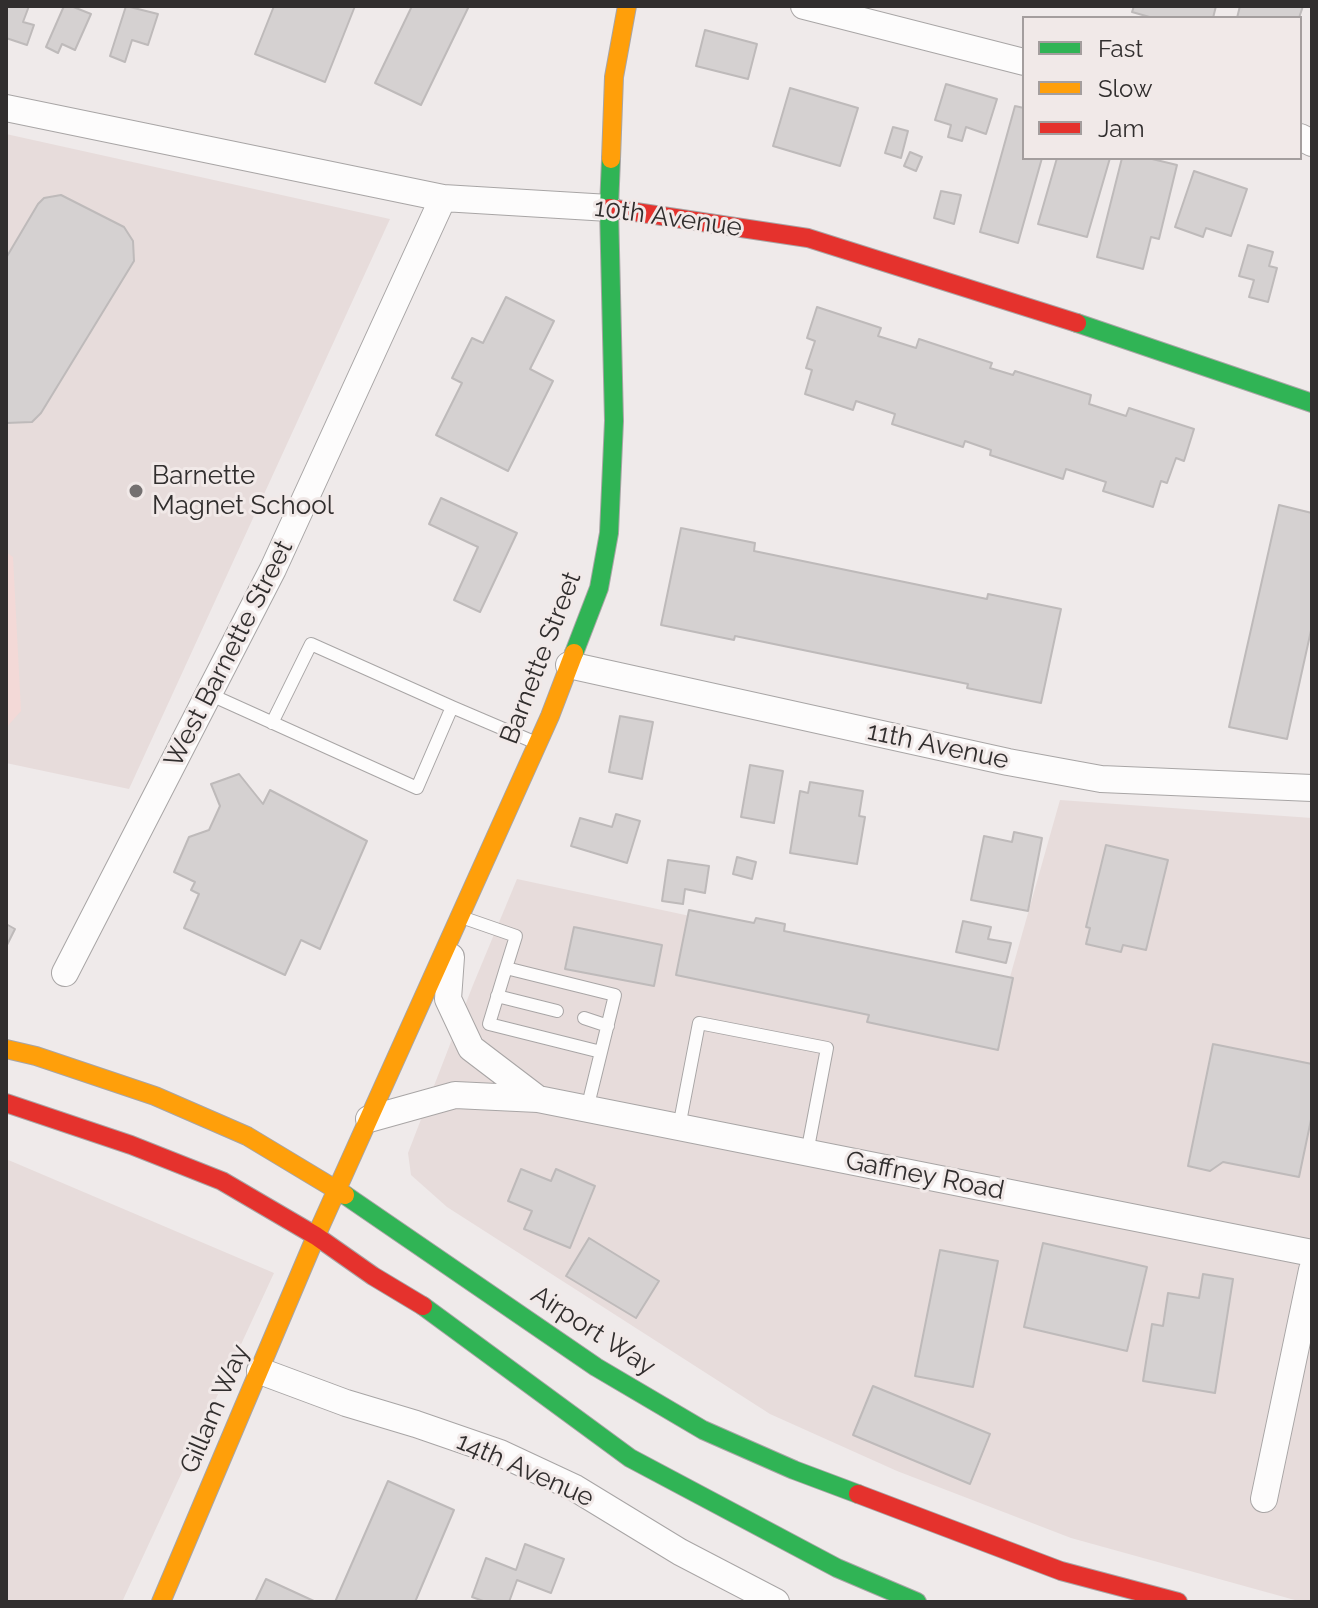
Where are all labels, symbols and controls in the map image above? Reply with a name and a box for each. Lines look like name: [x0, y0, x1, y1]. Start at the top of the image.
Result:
legend: [1022, 16, 1302, 160]
text: Fast: [1098, 34, 1143, 63]
text: Slow: [1098, 74, 1152, 103]
text: Jam: [1098, 114, 1144, 143]
street label: 10th Avenue: [592, 192, 744, 244]
place label: Barnette Magnet School: [152, 460, 334, 522]
marker: Barnette Magnet School: [127, 482, 145, 500]
street label: West Barnette Street: [158, 535, 300, 773]
street label: Barnette Street: [494, 567, 588, 749]
street label: 11th Avenue: [864, 716, 1012, 776]
street label: Gaffney Road: [843, 1145, 1007, 1207]
street label: Airport Way: [525, 1279, 661, 1383]
street label: Gillam Way: [174, 1340, 256, 1478]
street label: 14th Avenue: [451, 1426, 599, 1514]

